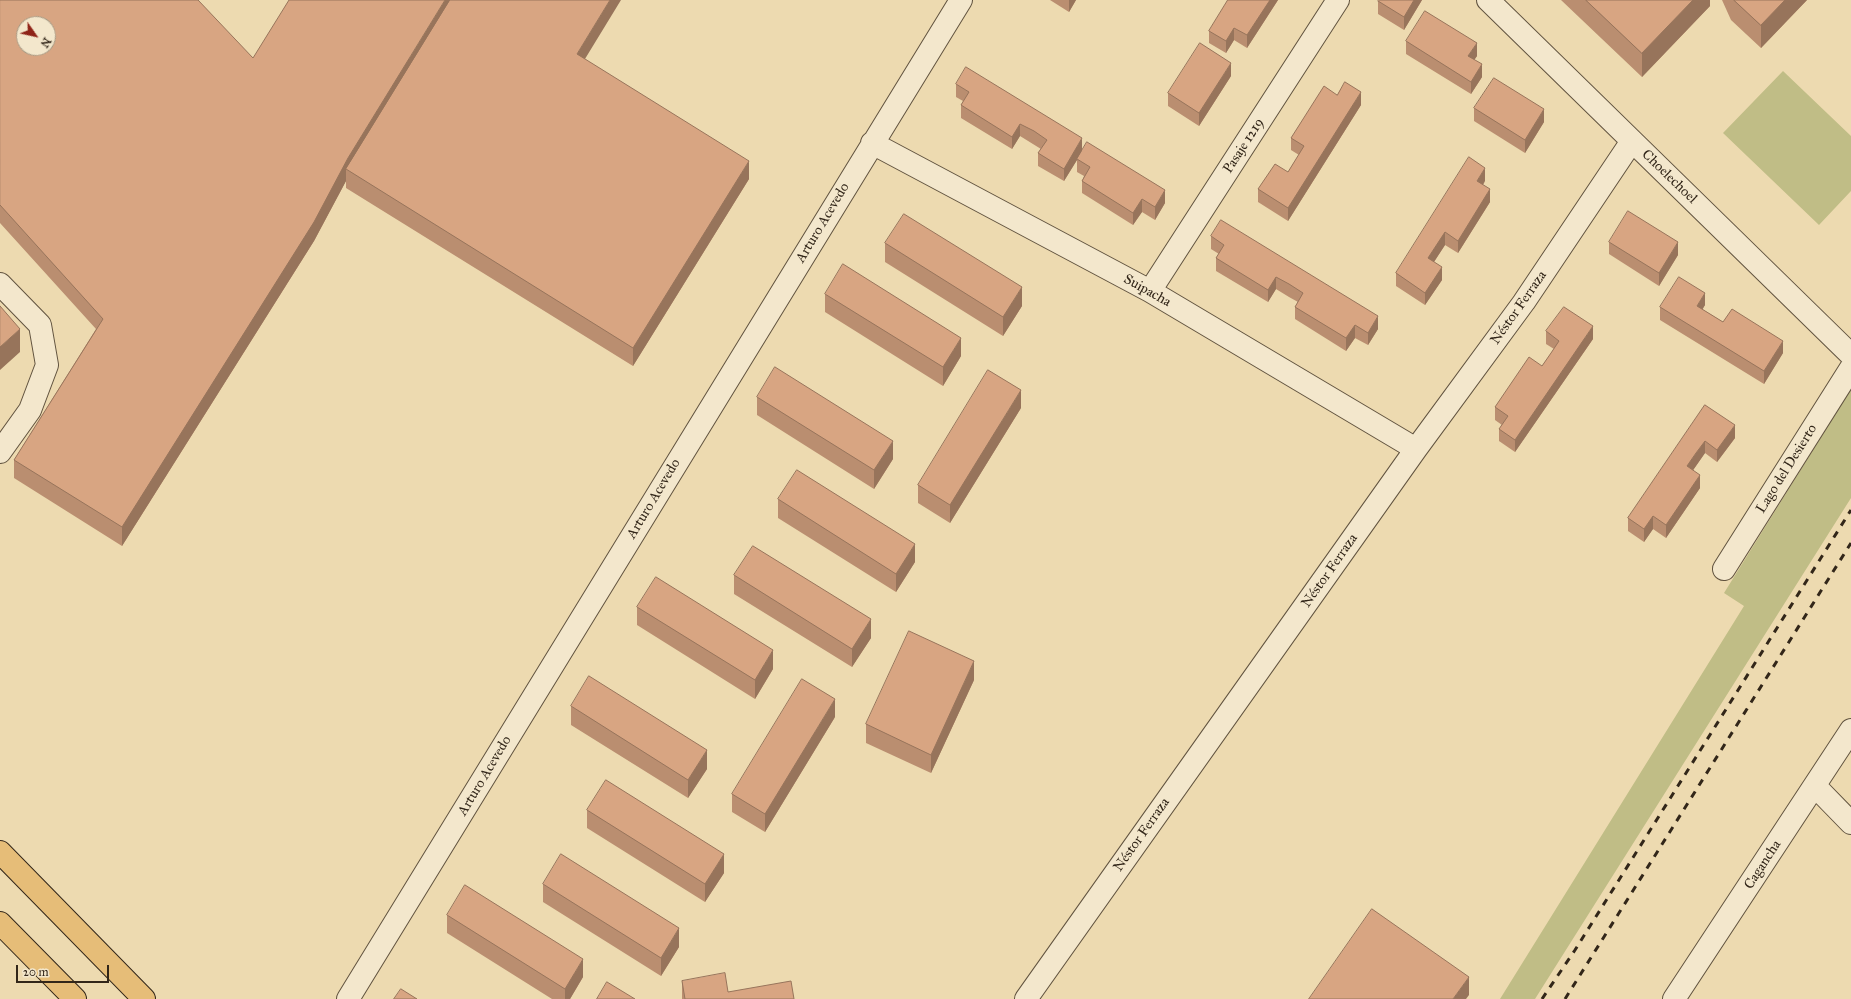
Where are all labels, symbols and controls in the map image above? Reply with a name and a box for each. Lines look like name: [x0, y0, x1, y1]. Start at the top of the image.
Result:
north arrow: [16, 16, 56, 56]
text: N: [38, 35, 54, 50]
street label: Pasaje 1219: [1220, 115, 1268, 177]
street label: Choelechoel: [1638, 147, 1700, 207]
street label: Arturo Acevedo: [793, 180, 853, 266]
street label: Néstor Ferraza: [1487, 268, 1551, 348]
street label: Suipacha: [1120, 271, 1174, 311]
street label: Lago del Desierto: [1753, 421, 1821, 517]
street label: Arturo Acevedo: [624, 456, 684, 542]
street label: Néstor Ferraza: [1298, 531, 1362, 611]
street label: Arturo Acevedo: [455, 733, 515, 819]
street label: Néstor Ferraza: [1110, 795, 1174, 875]
street label: Cagancha: [1741, 837, 1785, 893]
scale bar: [18, 957, 111, 983]
text: 20 m: [23, 965, 49, 979]

